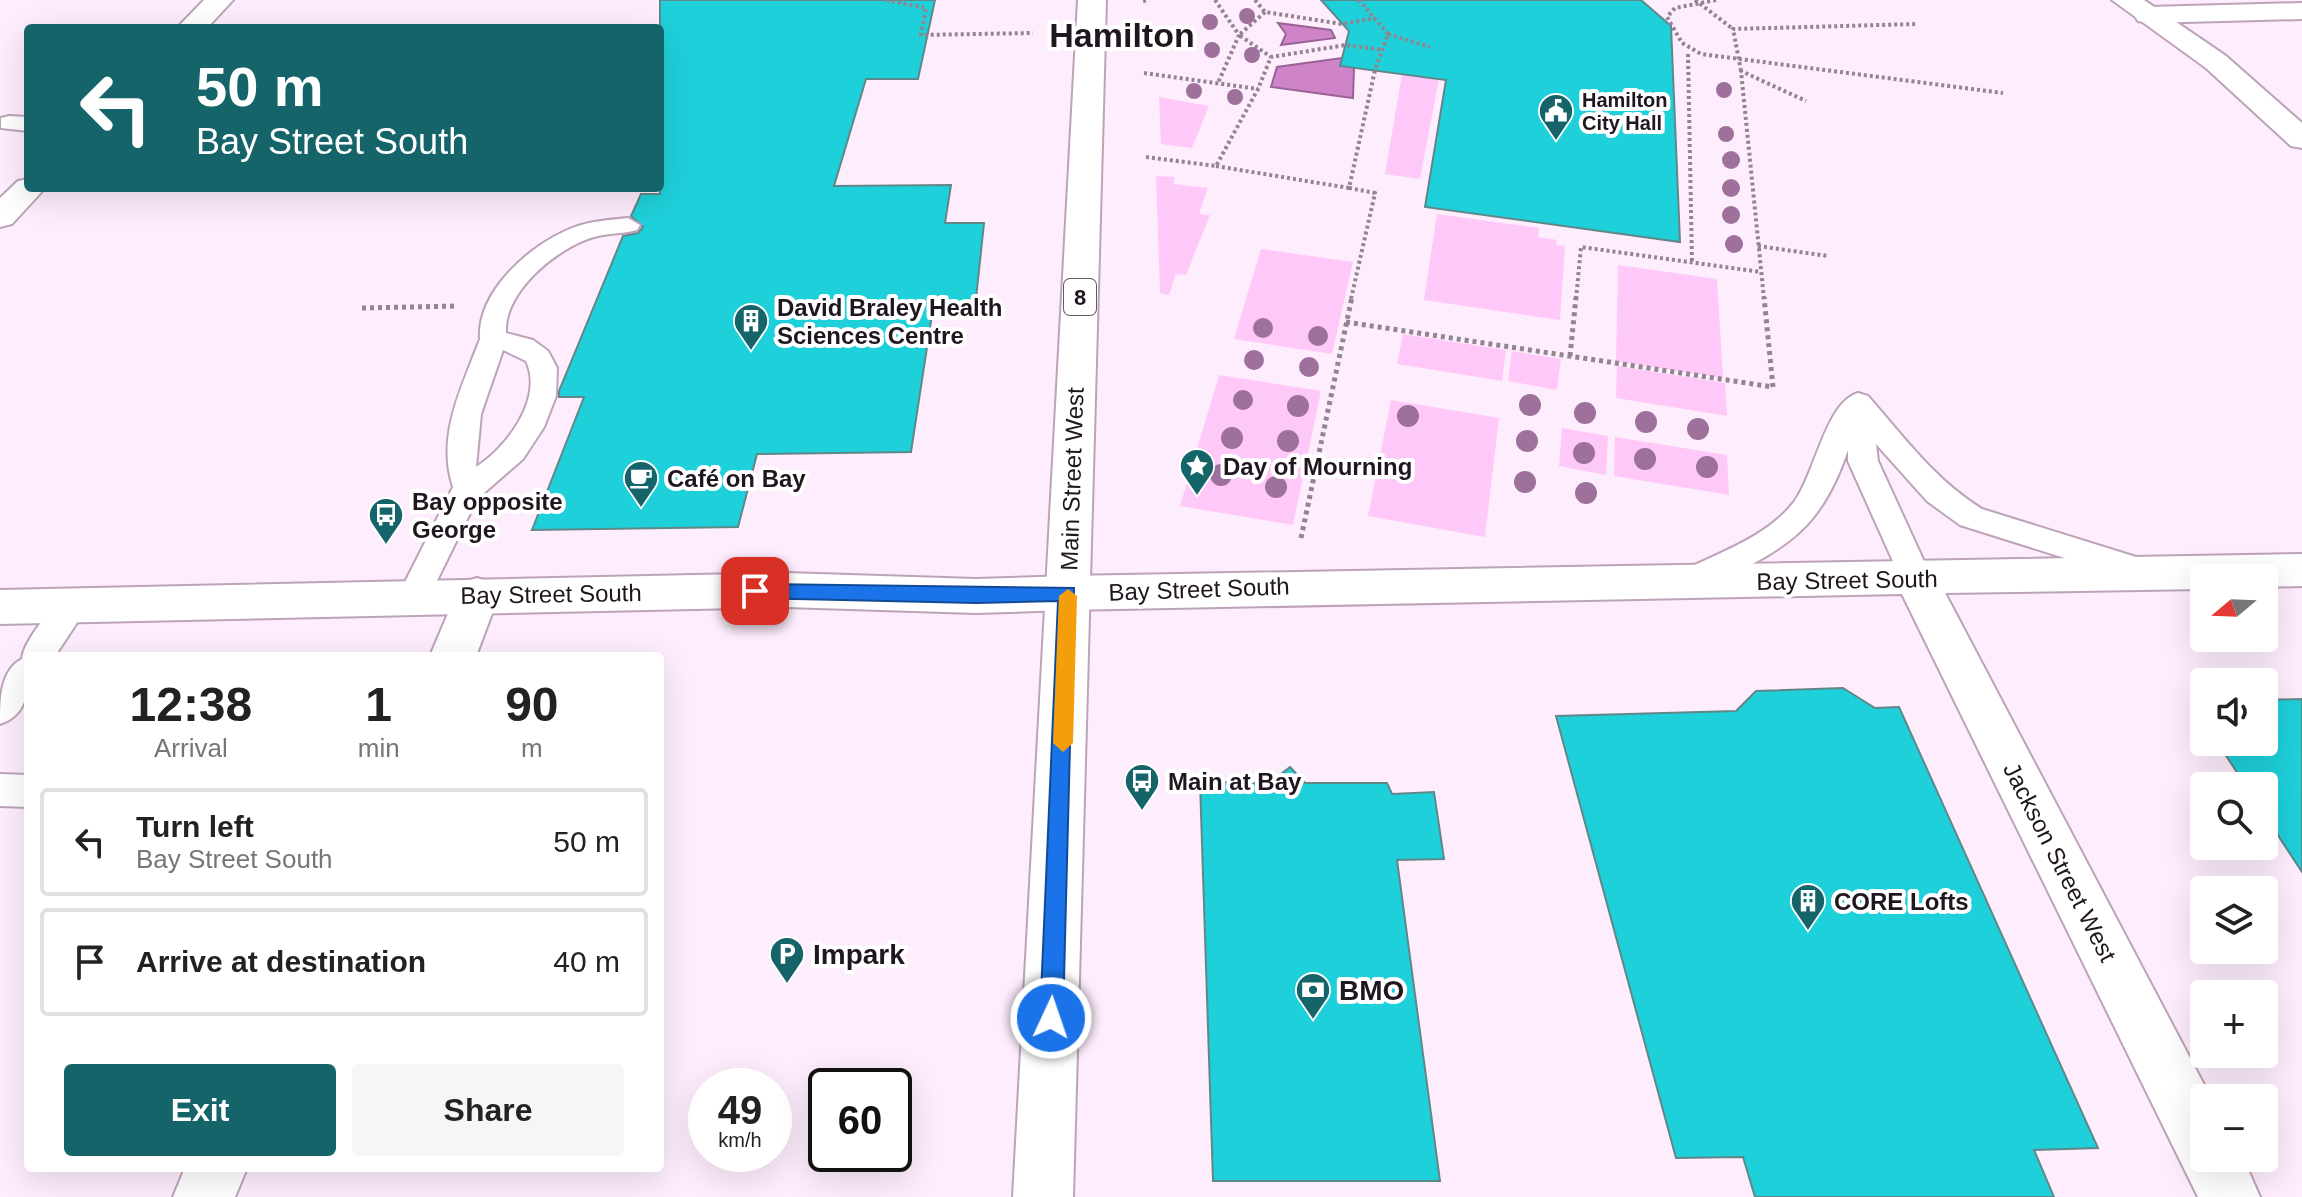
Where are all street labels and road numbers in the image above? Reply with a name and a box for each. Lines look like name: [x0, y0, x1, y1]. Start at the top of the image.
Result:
road number: 8: [1064, 279, 1096, 315]
street label: Main Street West: [1055, 386, 1089, 571]
street label: Bay Street South: [1756, 565, 1938, 595]
street label: Bay Street South: [1108, 572, 1290, 606]
street label: Bay Street South: [460, 579, 642, 609]
street label: Jackson Street West: [1998, 758, 2122, 966]

